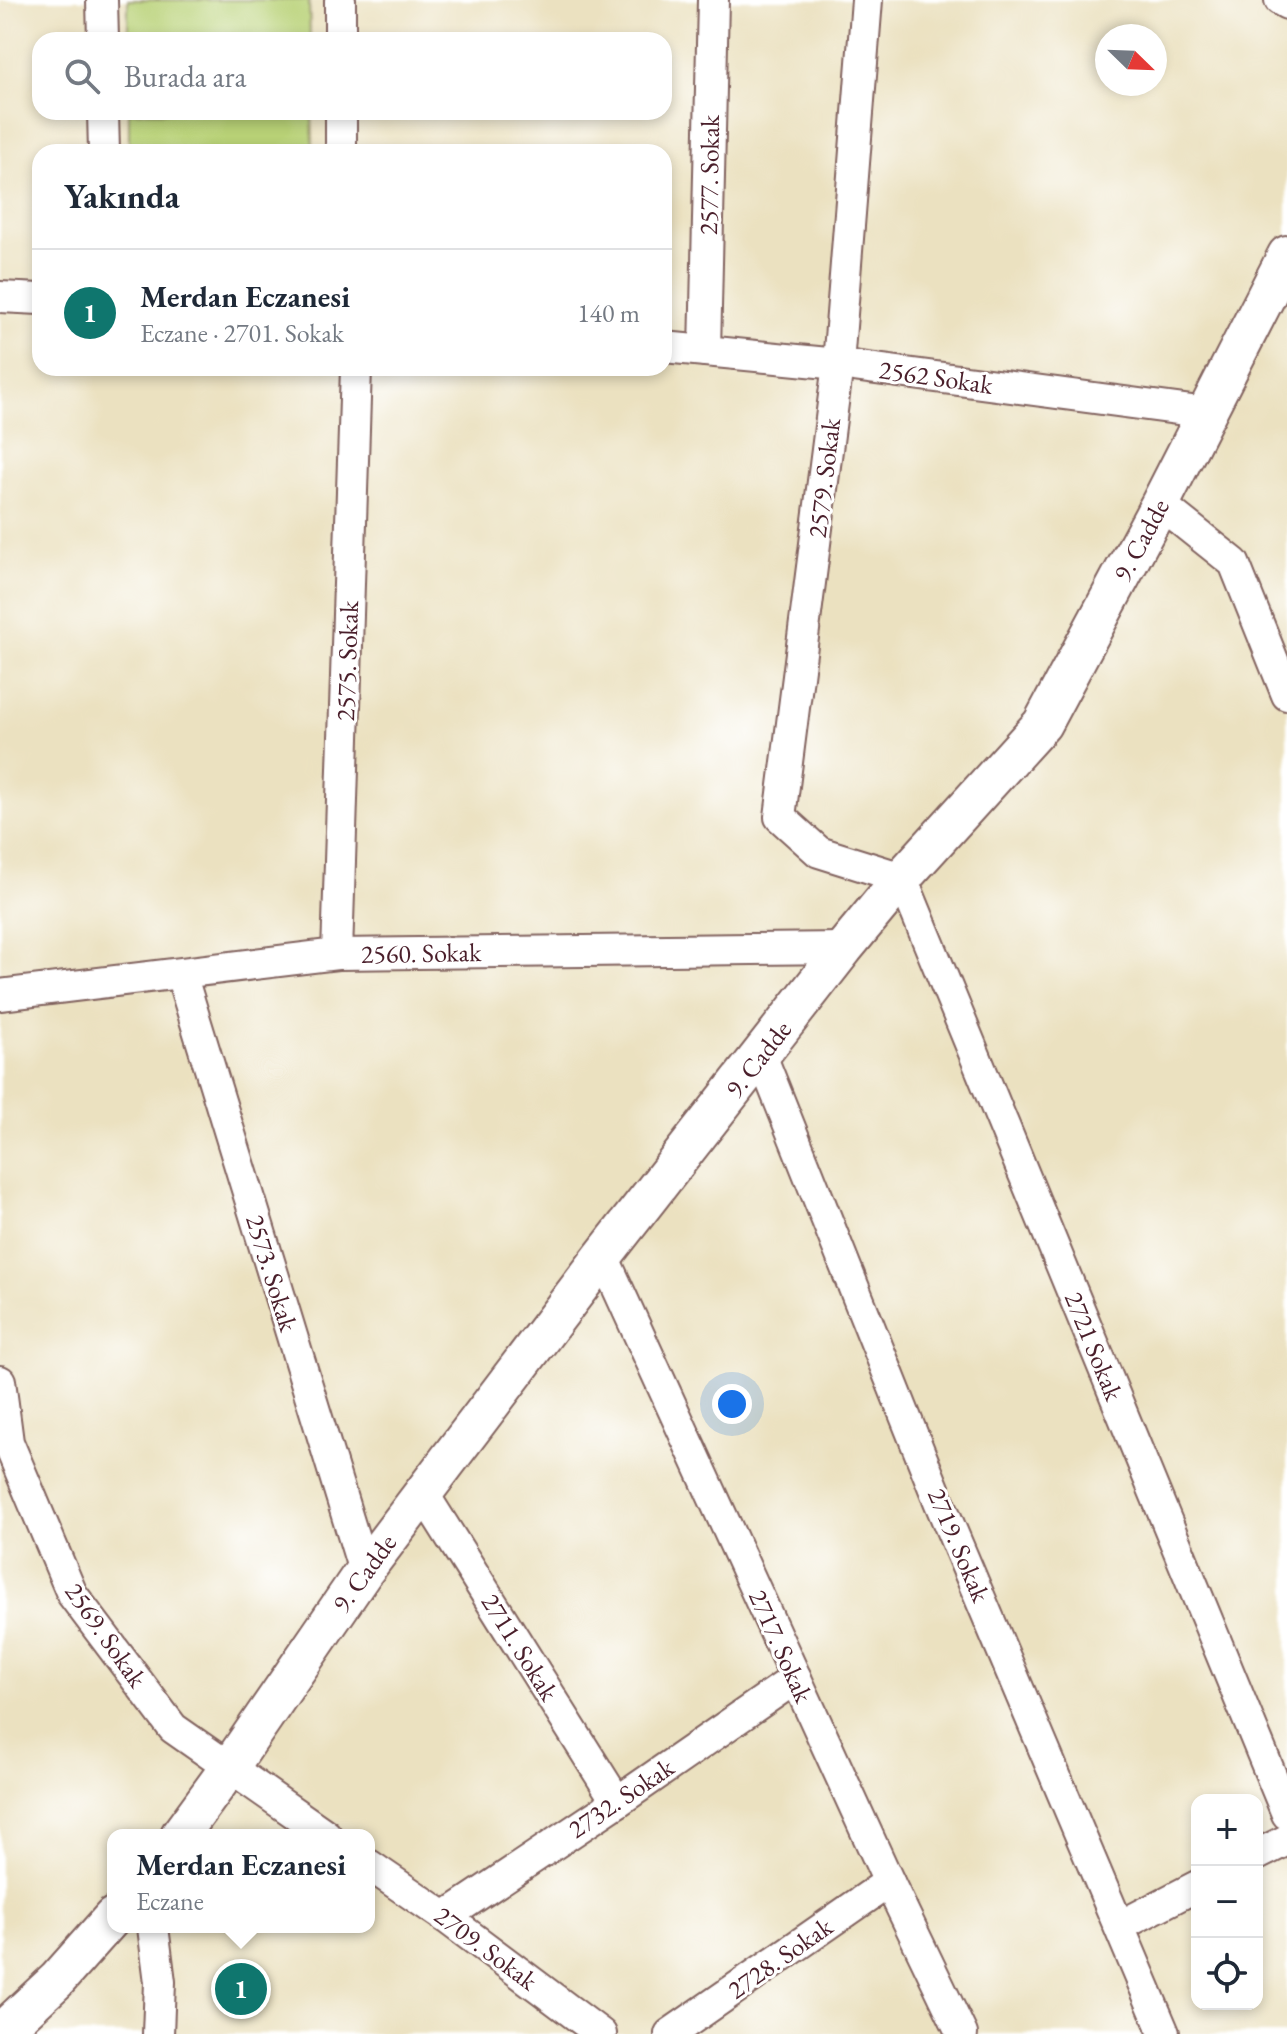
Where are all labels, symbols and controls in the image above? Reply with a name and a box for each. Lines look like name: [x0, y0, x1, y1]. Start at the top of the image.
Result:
north arrow: [1095, 24, 1167, 96]
search box: [32, 32, 672, 120]
icon: search: [60, 54, 104, 98]
text: Burada ara: [124, 57, 247, 96]
street label: 2577. Sokak: [691, 114, 727, 236]
text: Yakında: [64, 174, 180, 218]
text: Merdan Eczanesi: [140, 277, 350, 316]
text: 1: [83, 296, 97, 330]
text: 140 m: [577, 296, 640, 330]
text: Eczane · 2701. Sokak: [140, 316, 344, 350]
street label: 2562 Sokak: [877, 352, 996, 402]
street label: 2579. Sokak: [800, 415, 848, 540]
street label: 9. Cadde: [1105, 493, 1177, 587]
street label: 2575. Sokak: [328, 599, 366, 722]
street label: 2560. Sokak: [360, 935, 482, 971]
street label: 9. Cadde: [717, 1013, 799, 1105]
street label: 2573. Sokak: [238, 1210, 306, 1336]
street label: 2721 Sokak: [1057, 1287, 1132, 1406]
your location: [712, 1384, 752, 1424]
street label: 2719. Sokak: [920, 1483, 998, 1608]
street label: 9. Cadde: [324, 1527, 404, 1619]
street label: 2569. Sokak: [58, 1576, 155, 1695]
street label: 2717. Sokak: [741, 1584, 821, 1709]
street label: 2711. Sokak: [474, 1587, 567, 1708]
street label: 2732. Sokak: [562, 1750, 681, 1846]
map controls: [1191, 1794, 1263, 2010]
button: +: [1191, 1794, 1263, 1866]
popup: [107, 1829, 375, 1933]
text: Merdan Eczanesi: [136, 1845, 346, 1884]
button: −: [1191, 1866, 1263, 1938]
text: Eczane: [136, 1884, 204, 1918]
street label: 2709. Sokak: [428, 1898, 545, 1998]
street label: 2728. Sokak: [721, 1909, 840, 2006]
button: locate: [1191, 1938, 1263, 2010]
pin: 1: [215, 1959, 267, 2019]

